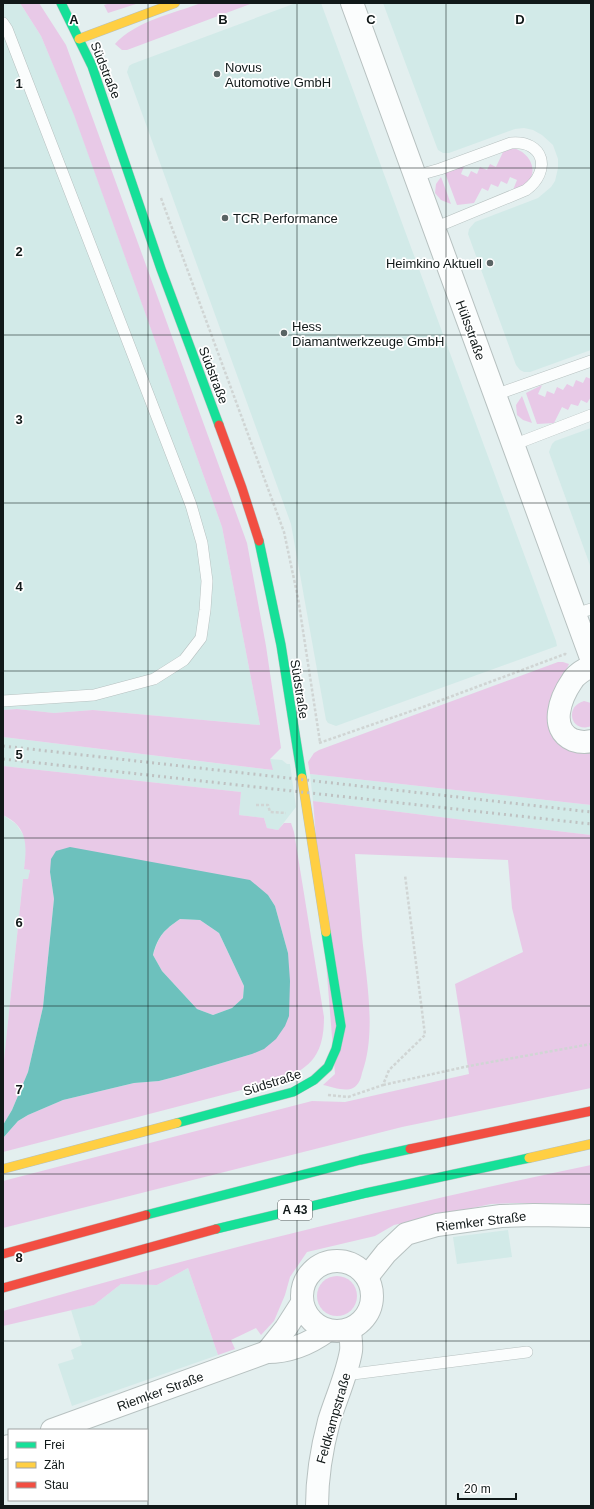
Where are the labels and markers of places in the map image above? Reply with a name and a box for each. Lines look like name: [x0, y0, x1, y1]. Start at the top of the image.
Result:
place label: Novus Automotive GmbH: [225, 60, 331, 90]
marker: Novus Automotive GmbH: [212, 69, 222, 79]
place label: TCR Performance: [233, 211, 338, 226]
marker: TCR Performance: [220, 213, 230, 223]
place label: Heimkino Aktuell: [386, 256, 482, 271]
marker: Heimkino Aktuell: [485, 258, 495, 268]
place label: Hess Diamantwerkzeuge GmbH: [292, 319, 444, 349]
marker: Hess Diamantwerkzeuge GmbH: [279, 328, 289, 338]

